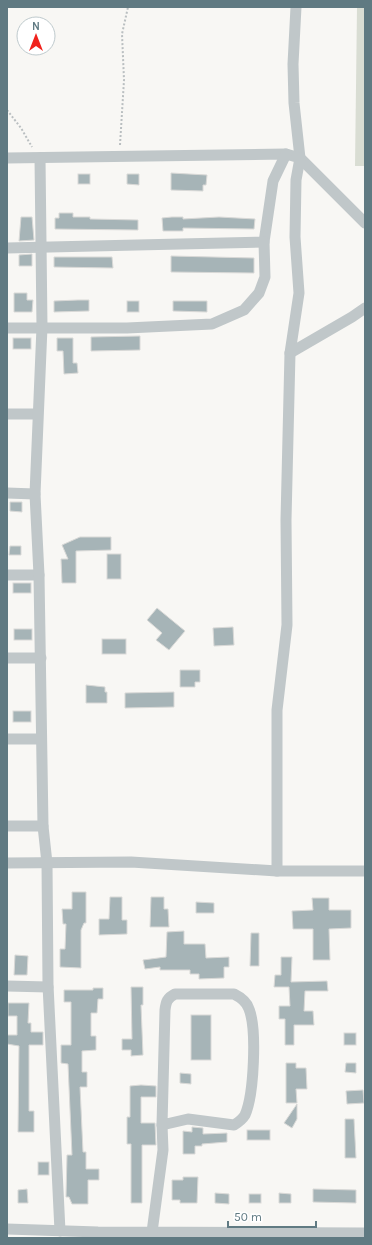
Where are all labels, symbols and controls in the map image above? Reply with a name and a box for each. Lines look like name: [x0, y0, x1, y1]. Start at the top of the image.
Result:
north arrow: [16, 16, 56, 56]
text: N: [32, 20, 40, 33]
scale bar: [228, 1203, 316, 1229]
text: 50 m: [234, 1210, 262, 1224]

